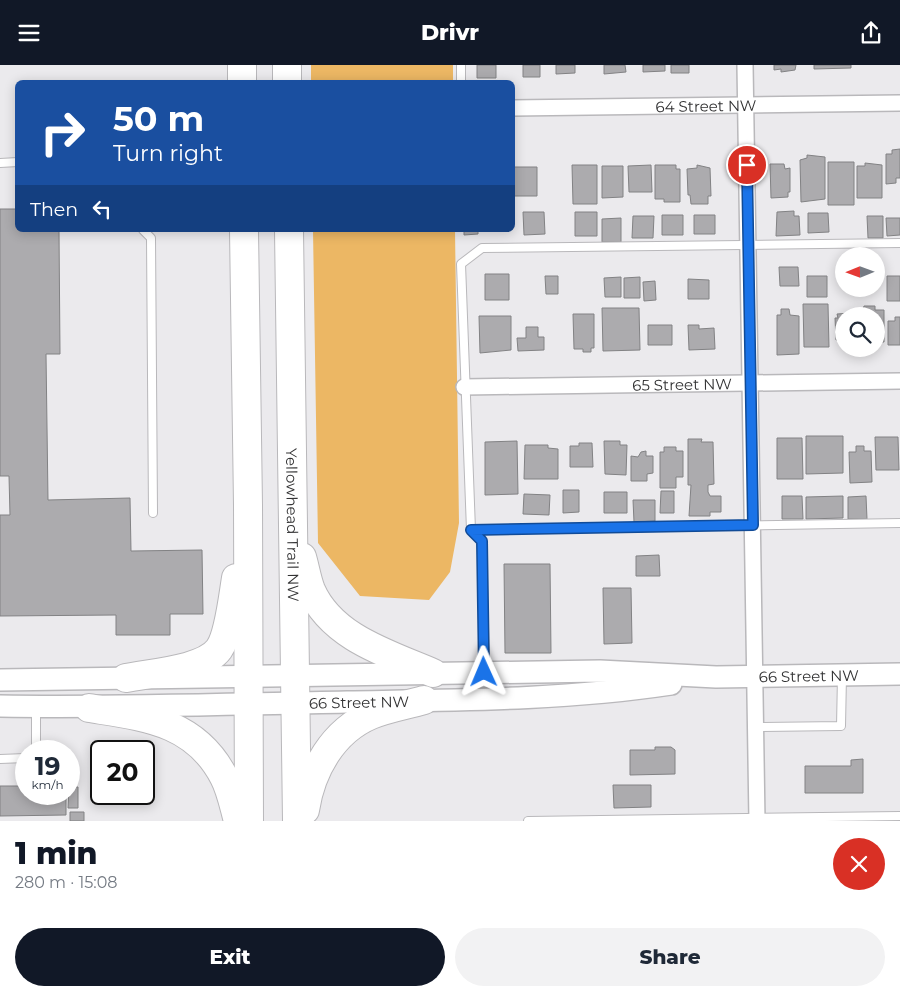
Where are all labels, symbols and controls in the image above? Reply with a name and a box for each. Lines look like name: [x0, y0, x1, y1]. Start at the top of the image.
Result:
icon: menu: [15, 19, 43, 47]
text: Drivr: [421, 19, 479, 46]
icon: share: [857, 19, 885, 47]
street label: 64 Street NW: [655, 95, 757, 116]
text: 50 m: [113, 97, 204, 140]
icon: right: [30, 100, 95, 165]
text: Turn right: [113, 140, 223, 167]
pin: [726, 144, 768, 186]
icon: arrive: [733, 151, 761, 179]
icon: left: [88, 195, 116, 223]
text: Then: [30, 198, 78, 221]
north arrow: [835, 247, 885, 297]
map controls: [835, 247, 885, 357]
button: search: [835, 307, 885, 357]
street label: 65 Street NW: [632, 374, 732, 394]
street label: Yellowhead Trail NW: [282, 448, 304, 602]
position arrow: [457, 645, 509, 697]
street label: 66 Street NW: [759, 665, 859, 686]
street label: 66 Street NW: [309, 691, 410, 712]
speed limit sign: 20: [90, 740, 155, 805]
text: 19: [35, 751, 60, 781]
text: km/h: [31, 777, 64, 792]
text: 1 min: [15, 835, 98, 872]
button: close: [833, 838, 885, 890]
text: 280 m · 15:08: [15, 873, 118, 892]
button: Exit: [15, 928, 445, 986]
button: Share: [455, 928, 885, 986]

